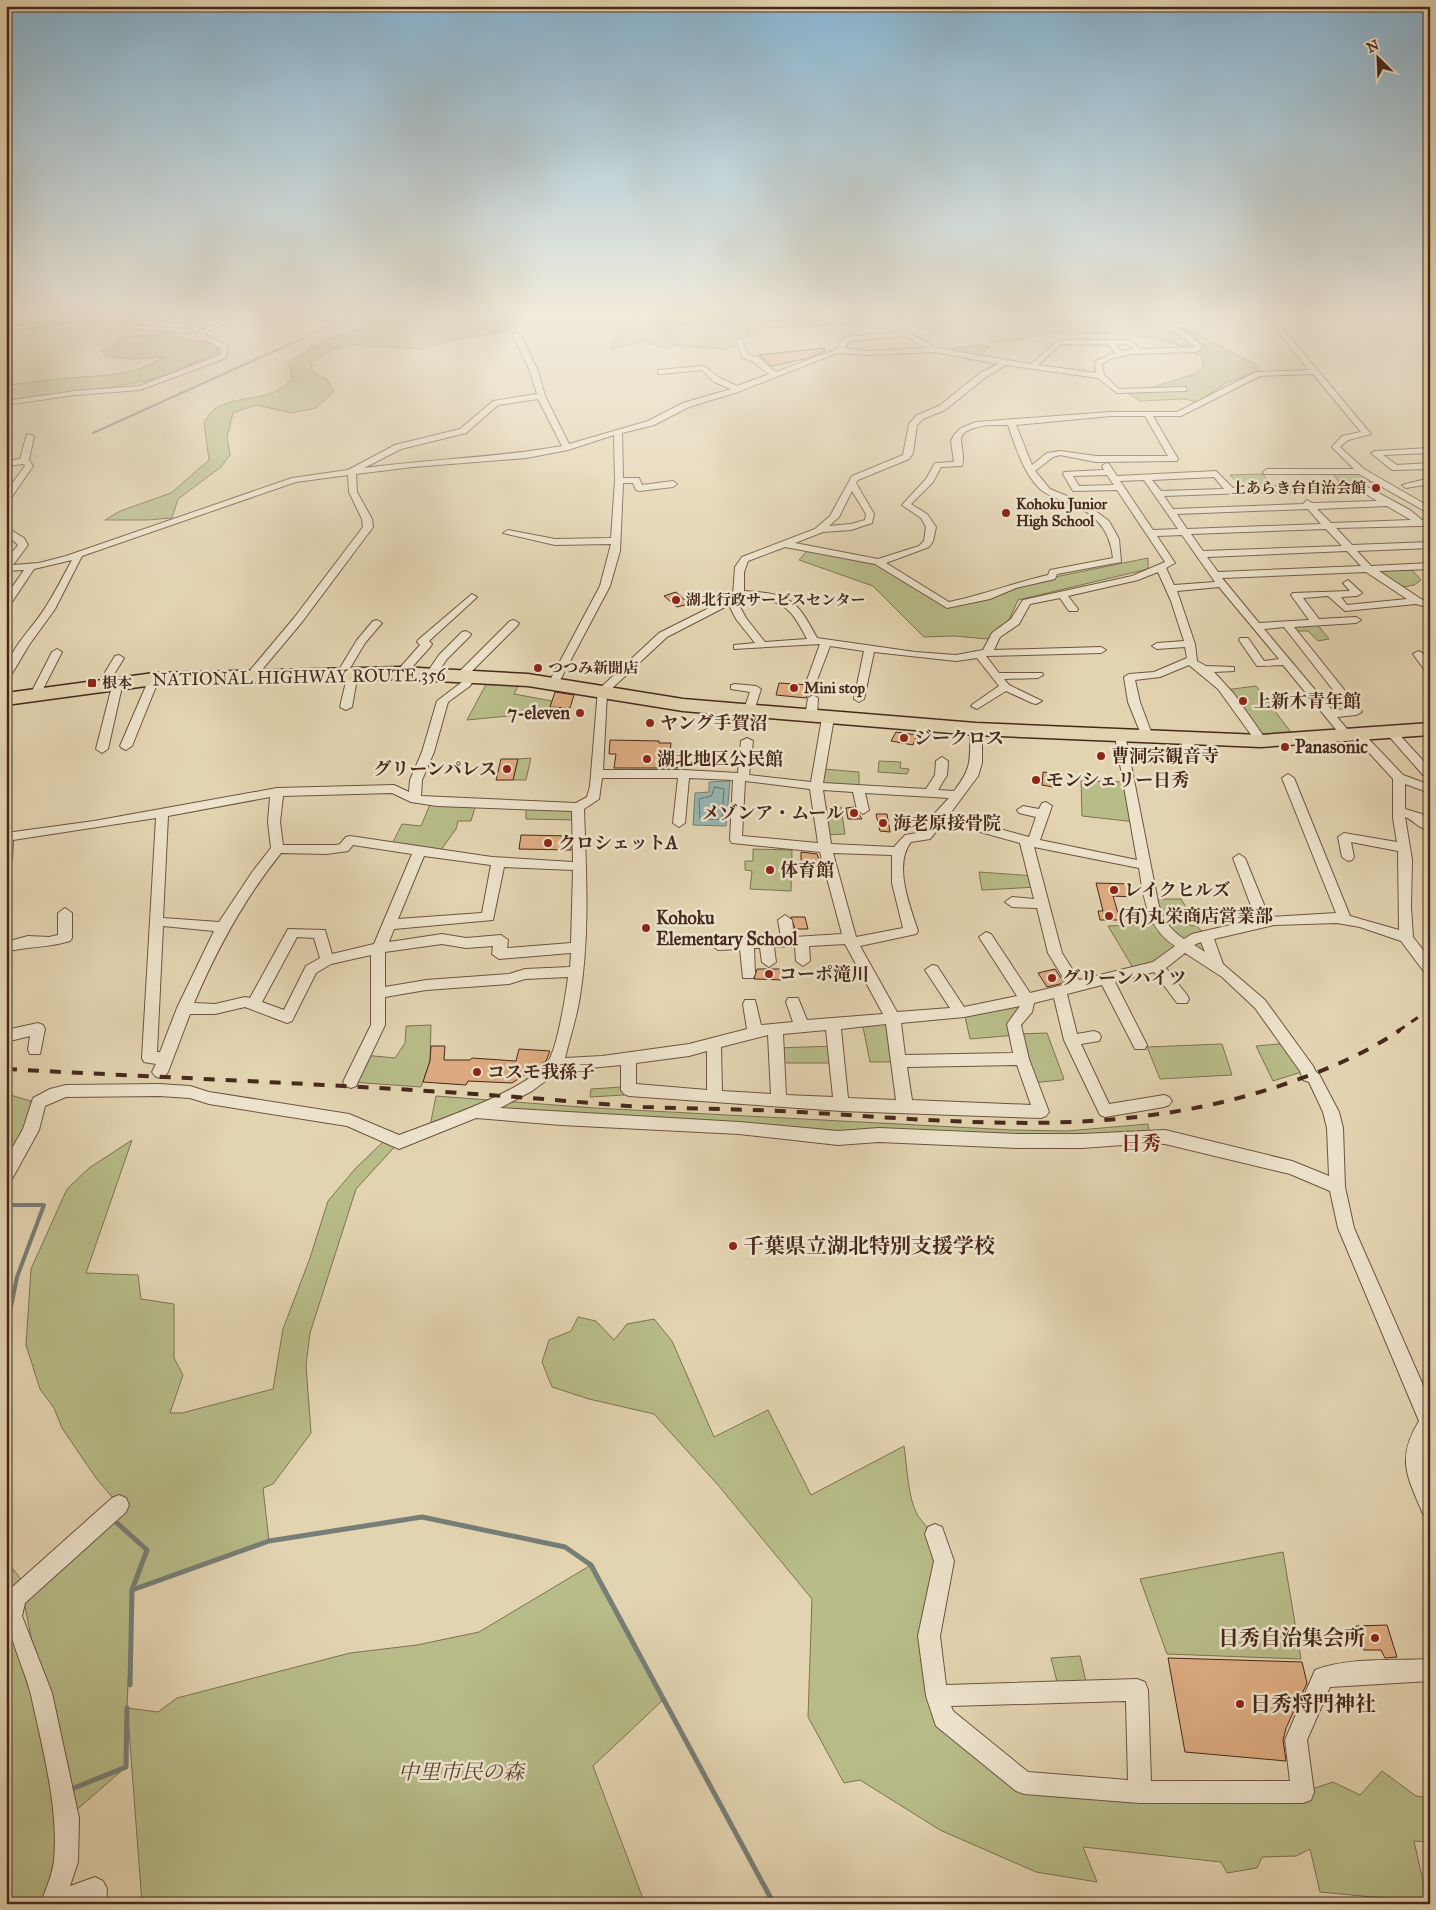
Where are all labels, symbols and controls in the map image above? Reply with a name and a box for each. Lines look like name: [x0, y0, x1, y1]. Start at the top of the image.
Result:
north arrow: [1354, 32, 1404, 82]
text: N: [1364, 36, 1382, 57]
place label: 上あらき台自治会館: [1231, 479, 1366, 497]
marker: 上あらき台自治会館: [1370, 482, 1382, 494]
place label: Kohoku Junior High School: [1016, 495, 1108, 531]
marker: Kohoku Junior High School: [1000, 507, 1012, 519]
place label: 湖北行政サービスセンター: [686, 591, 865, 609]
marker: 湖北行政サービスセンター: [670, 594, 682, 606]
place label: つつみ新聞店: [548, 659, 638, 677]
marker: つつみ新聞店: [532, 662, 544, 674]
street label: NATIONAL HIGHWAY ROUTE 356: [152, 663, 447, 691]
place label: 根本: [102, 674, 132, 692]
marker: 根本: [86, 677, 98, 689]
place label: Mini stop: [804, 679, 866, 698]
marker: Mini stop: [788, 682, 800, 694]
place label: 上新木青年館: [1253, 690, 1361, 712]
marker: 上新木青年館: [1237, 695, 1249, 707]
place label: 7-eleven: [508, 702, 570, 724]
marker: 7-eleven: [574, 707, 586, 719]
place label: ヤング手賀沼: [660, 712, 767, 734]
marker: ヤング手賀沼: [644, 717, 656, 729]
place label: ジークロス: [914, 727, 1004, 749]
marker: ジークロス: [898, 732, 910, 744]
place label: Panasonic: [1295, 736, 1368, 758]
marker: Panasonic: [1279, 741, 1291, 753]
place label: 曹洞宗観音寺: [1111, 745, 1219, 767]
place label: 湖北地区公民館: [657, 748, 783, 770]
marker: 曹洞宗観音寺: [1095, 750, 1107, 762]
marker: 湖北地区公民館: [641, 753, 653, 765]
place label: グリーンパレス: [373, 758, 497, 780]
marker: グリーンパレス: [501, 763, 513, 775]
place label: モンシェリー日秀: [1046, 769, 1189, 791]
marker: モンシェリー日秀: [1030, 774, 1042, 786]
place label: メゾンア・ムール: [702, 802, 844, 824]
marker: メゾンア・ムール: [848, 807, 860, 819]
place label: 海老原接骨院: [893, 812, 1001, 834]
marker: 海老原接骨院: [877, 817, 889, 829]
place label: クロシェットA: [558, 832, 679, 854]
marker: クロシェットA: [542, 837, 554, 849]
place label: 体育館: [780, 859, 834, 881]
marker: 体育館: [764, 864, 776, 876]
place label: レイクヒルズ: [1124, 879, 1230, 901]
marker: レイクヒルズ: [1108, 884, 1120, 896]
place label: (有)丸栄商店営業部: [1119, 905, 1273, 928]
place label: Kohoku Elementary School: [656, 907, 799, 951]
marker: (有)丸栄商店営業部: [1103, 910, 1115, 922]
marker: Kohoku Elementary School: [640, 922, 652, 934]
place label: コーポ滝川: [779, 963, 869, 985]
place label: グリーンハイツ: [1062, 967, 1186, 989]
marker: コーポ滝川: [763, 968, 775, 980]
marker: グリーンハイツ: [1046, 972, 1058, 984]
place label: コスモ我孫子: [487, 1061, 595, 1083]
marker: コスモ我孫子: [471, 1066, 483, 1078]
district label: 日秀: [1121, 1131, 1161, 1155]
place label: 千葉県立湖北特別支援学校: [743, 1233, 995, 1259]
marker: 千葉県立湖北特別支援学校: [727, 1240, 739, 1252]
place label: 日秀自治集会所: [1218, 1625, 1365, 1651]
marker: 日秀自治集会所: [1369, 1632, 1381, 1644]
place label: 日秀将門神社: [1250, 1691, 1376, 1717]
marker: 日秀将門神社: [1234, 1698, 1246, 1710]
park label: 中里市民の森: [398, 1759, 526, 1785]

